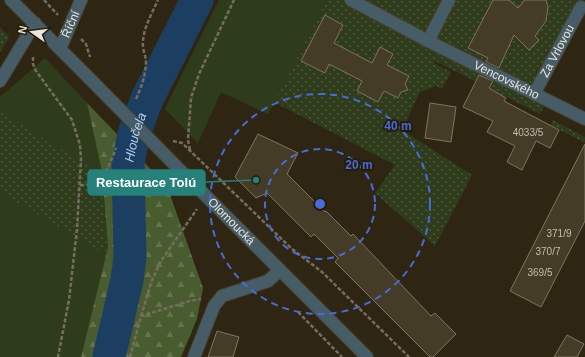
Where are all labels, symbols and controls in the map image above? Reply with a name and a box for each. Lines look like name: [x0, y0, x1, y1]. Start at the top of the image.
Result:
street label: Říční: [58, 8, 83, 40]
north arrow: [12, 12, 52, 52]
street label: Za Vrlovou: [537, 22, 577, 80]
text: N: [16, 24, 29, 35]
street label: Vencovského: [471, 58, 542, 102]
water label: Hloučela: [121, 111, 149, 163]
text: 40 m: [384, 119, 412, 133]
house number: 4033/5: [513, 127, 544, 138]
text: 20 m: [345, 158, 373, 172]
callout: Restaurace Tolú: [88, 170, 205, 195]
text: Restaurace Tolú: [96, 175, 196, 190]
street label: Olomoucká: [205, 195, 258, 248]
centre of rings: [313, 197, 327, 211]
house number: 371/9: [546, 228, 572, 239]
house number: 370/7: [535, 246, 561, 257]
house number: 369/5: [527, 267, 553, 278]

